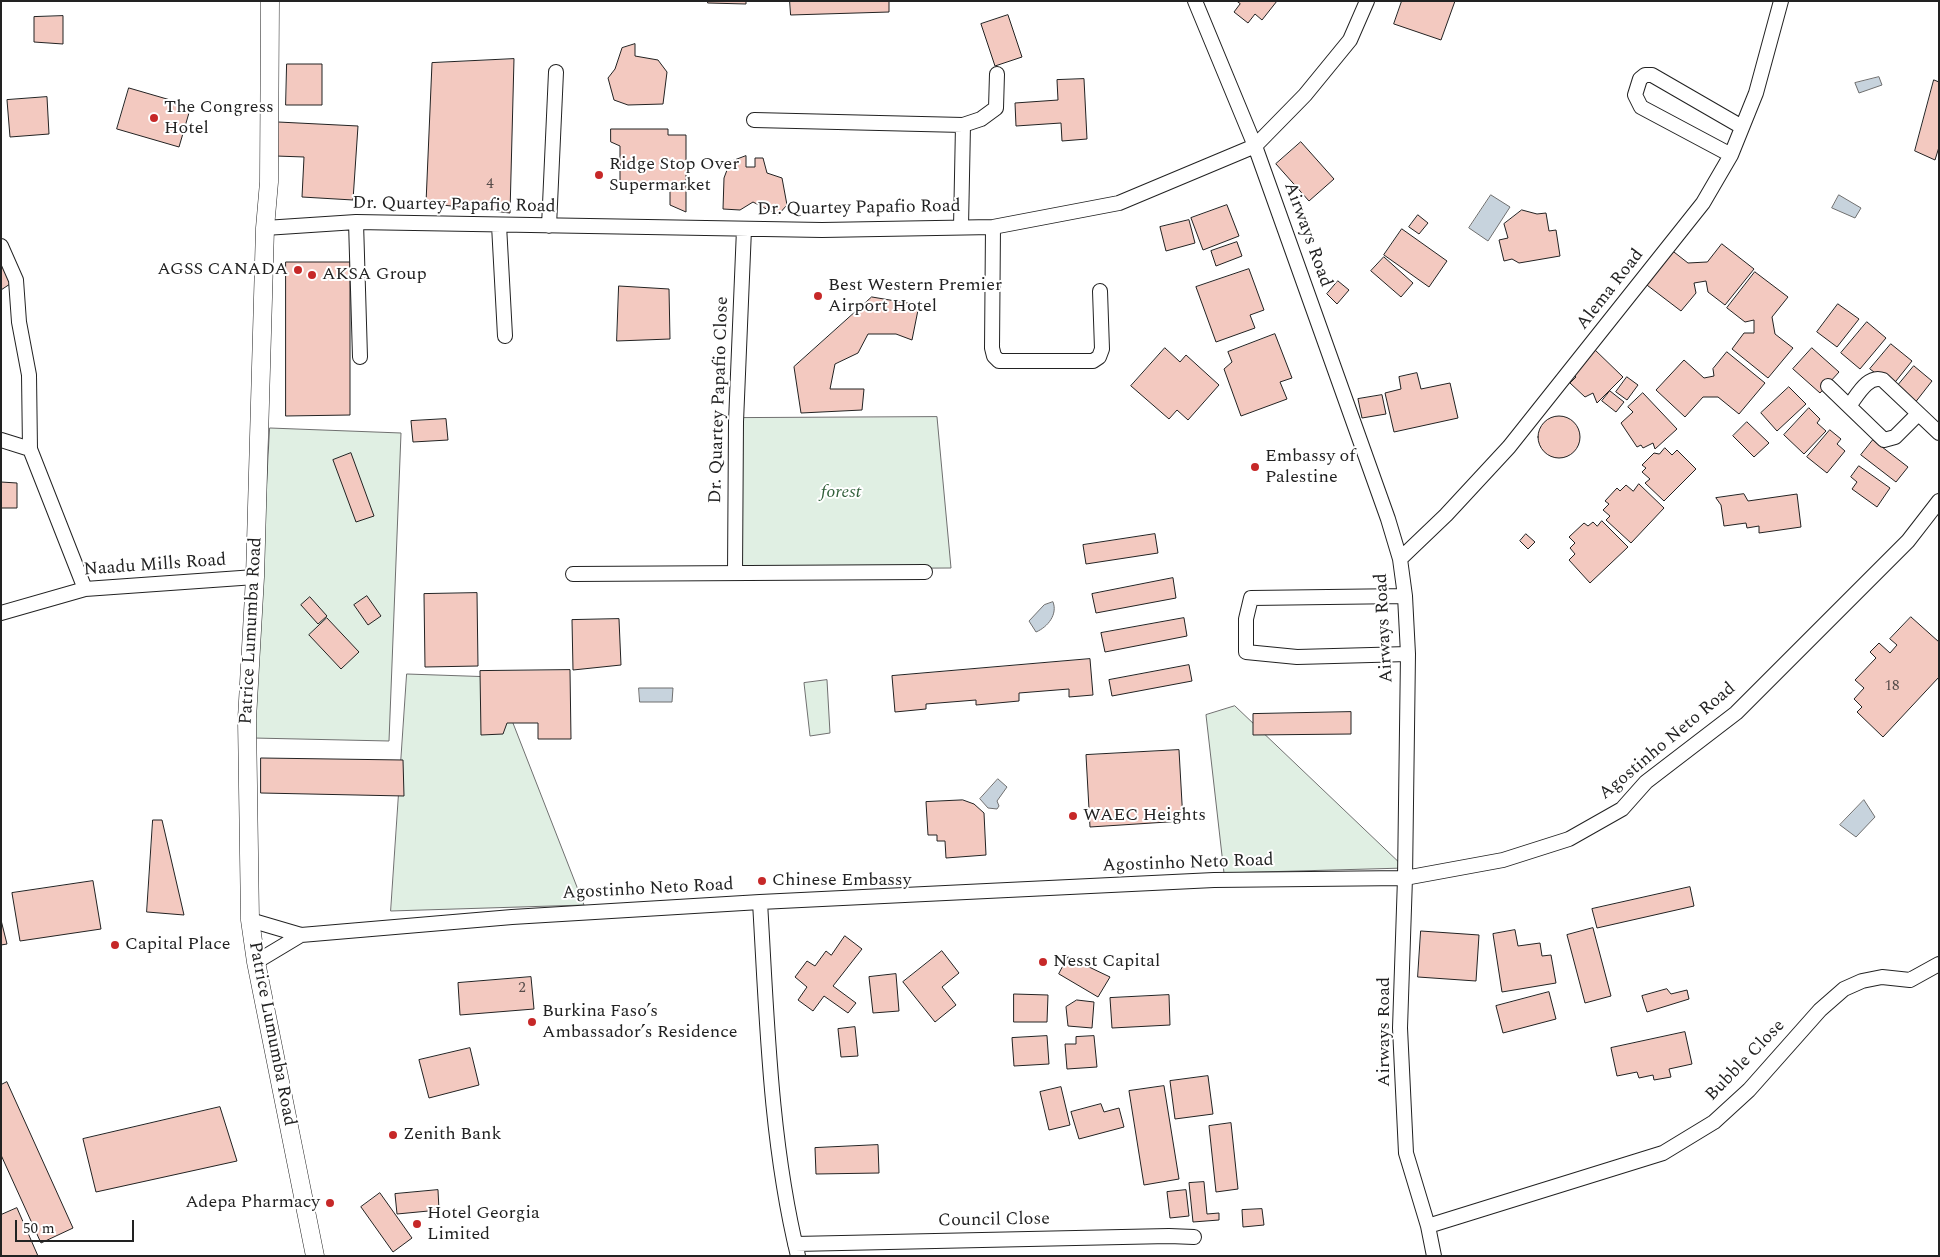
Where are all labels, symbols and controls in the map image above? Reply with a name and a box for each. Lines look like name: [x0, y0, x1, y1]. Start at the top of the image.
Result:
place label: The Congress Hotel: [164, 97, 274, 140]
marker: The Congress Hotel: [148, 112, 160, 124]
place label: Ridge Stop Over Supermarket: [609, 154, 739, 196]
marker: Ridge Stop Over Supermarket: [593, 169, 605, 181]
house number: 4: [486, 176, 494, 194]
street label: Airways Road: [1278, 180, 1336, 290]
street label: Dr. Quartey Papafio Road: [352, 193, 556, 219]
street label: Dr. Quartey Papafio Road: [757, 196, 961, 222]
street label: Alema Road: [1573, 245, 1649, 335]
place label: AGSS CANADA: [157, 259, 288, 281]
marker: AGSS CANADA: [292, 264, 304, 276]
place label: AKSA Group: [322, 264, 427, 286]
marker: AKSA Group: [306, 269, 318, 281]
place label: Best Western Premier Airport Hotel: [828, 275, 1002, 318]
marker: Best Western Premier Airport Hotel: [812, 290, 824, 302]
street label: Dr. Quartey Papafio Close: [706, 296, 734, 504]
place label: Embassy of Palestine: [1265, 446, 1355, 488]
marker: Embassy of Palestine: [1249, 461, 1261, 473]
park label: forest: [821, 482, 861, 504]
street label: Patrice Lumumba Road: [236, 537, 268, 725]
street label: Naadu Mills Road: [83, 550, 227, 582]
street label: Airways Road: [1371, 572, 1399, 684]
house number: 18: [1885, 678, 1899, 696]
street label: Agostinho Neto Road: [1595, 679, 1741, 805]
place label: WAEC Heights: [1083, 805, 1206, 827]
marker: WAEC Heights: [1067, 810, 1079, 822]
street label: Agostinho Neto Road: [1102, 850, 1274, 878]
place label: Chinese Embassy: [772, 870, 911, 892]
street label: Agostinho Neto Road: [562, 875, 734, 905]
marker: Chinese Embassy: [756, 875, 768, 887]
place label: Capital Place: [125, 934, 230, 956]
marker: Capital Place: [109, 939, 121, 951]
street label: Patrice Lumumba Road: [243, 940, 299, 1128]
place label: Nesst Capital: [1053, 951, 1160, 973]
marker: Nesst Capital: [1037, 956, 1049, 968]
street label: Airways Road: [1374, 977, 1396, 1087]
house number: 2: [518, 980, 526, 998]
place label: Burkina Faso’s Ambassador’s Residence: [542, 1001, 738, 1044]
marker: Burkina Faso’s Ambassador’s Residence: [526, 1016, 538, 1028]
street label: Bubble Close: [1702, 1016, 1790, 1106]
place label: Zenith Bank: [403, 1124, 502, 1146]
marker: Zenith Bank: [387, 1129, 399, 1141]
place label: Adepa Pharmacy: [185, 1192, 320, 1214]
marker: Adepa Pharmacy: [324, 1197, 336, 1209]
place label: Hotel Georgia Limited: [427, 1203, 540, 1246]
street label: Council Close: [938, 1209, 1050, 1233]
scale bar: [18, 1210, 136, 1242]
text: 50 m: [23, 1217, 55, 1240]
marker: Hotel Georgia Limited: [411, 1218, 423, 1230]

